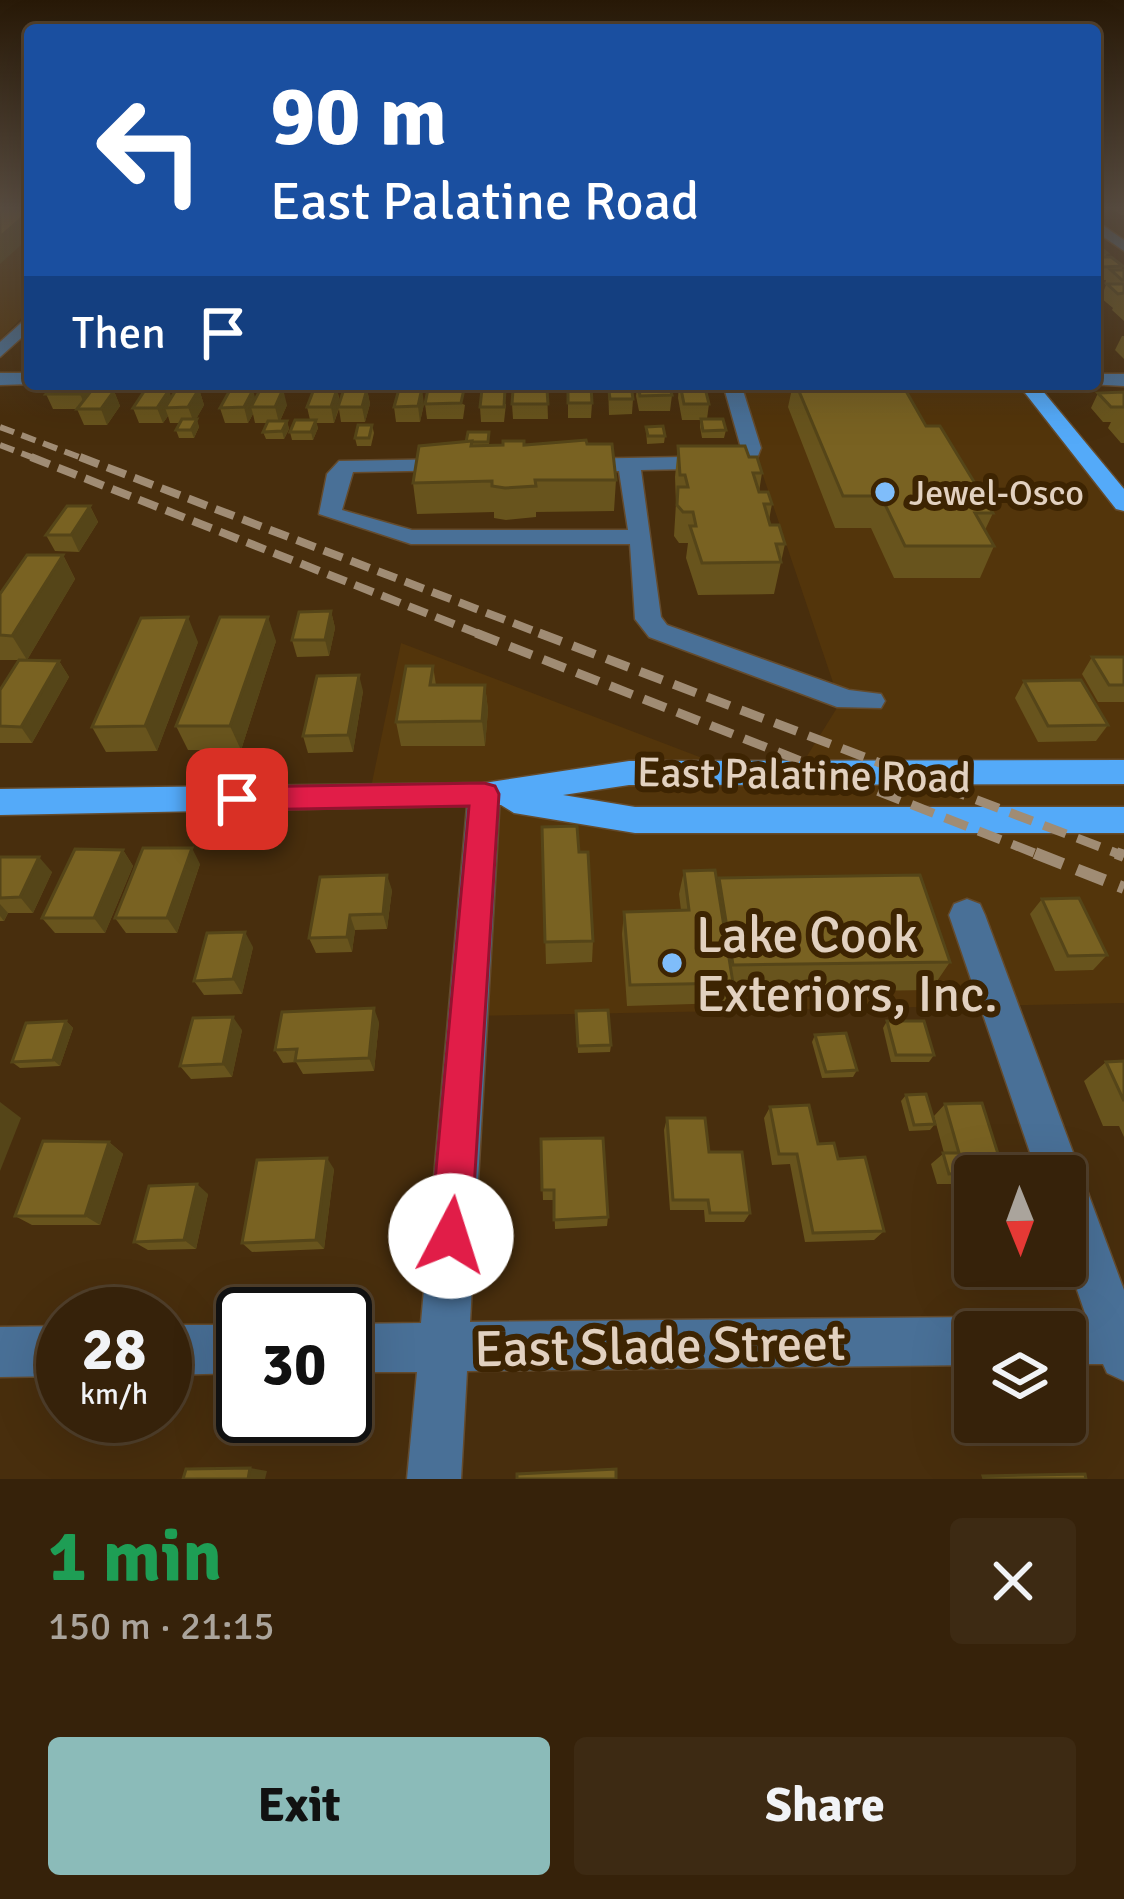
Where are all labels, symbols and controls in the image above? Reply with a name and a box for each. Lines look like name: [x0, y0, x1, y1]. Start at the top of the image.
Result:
text: 90 m: [270, 65, 447, 169]
icon: left: [72, 72, 228, 228]
text: East Palatine Road: [270, 168, 699, 235]
icon: arrive: [190, 300, 256, 366]
text: Then: [72, 306, 166, 361]
place label: Jewel-Osco: [909, 471, 1084, 516]
marker: Jewel-Osco: [872, 479, 898, 505]
street label: East Palatine Road: [637, 747, 971, 804]
pin: [186, 748, 288, 850]
icon: arrive: [204, 766, 270, 832]
place label: Lake Cook Exteriors, Inc.: [696, 904, 998, 1026]
marker: Lake Cook Exteriors, Inc.: [659, 950, 685, 976]
north arrow: [954, 1155, 1086, 1287]
map controls: [954, 1155, 1086, 1443]
position arrow: [388, 1173, 514, 1299]
speed limit sign: 30: [216, 1287, 372, 1443]
button: layers: [954, 1311, 1086, 1443]
street label: East Slade Street: [474, 1312, 846, 1381]
text: 28: [82, 1313, 146, 1387]
text: km/h: [80, 1376, 148, 1413]
text: 1 min: [48, 1512, 222, 1601]
button: close: [950, 1518, 1076, 1644]
text: 150 m · 21:15: [48, 1602, 275, 1650]
button: Exit: [48, 1737, 550, 1875]
button: Share: [574, 1737, 1076, 1875]

